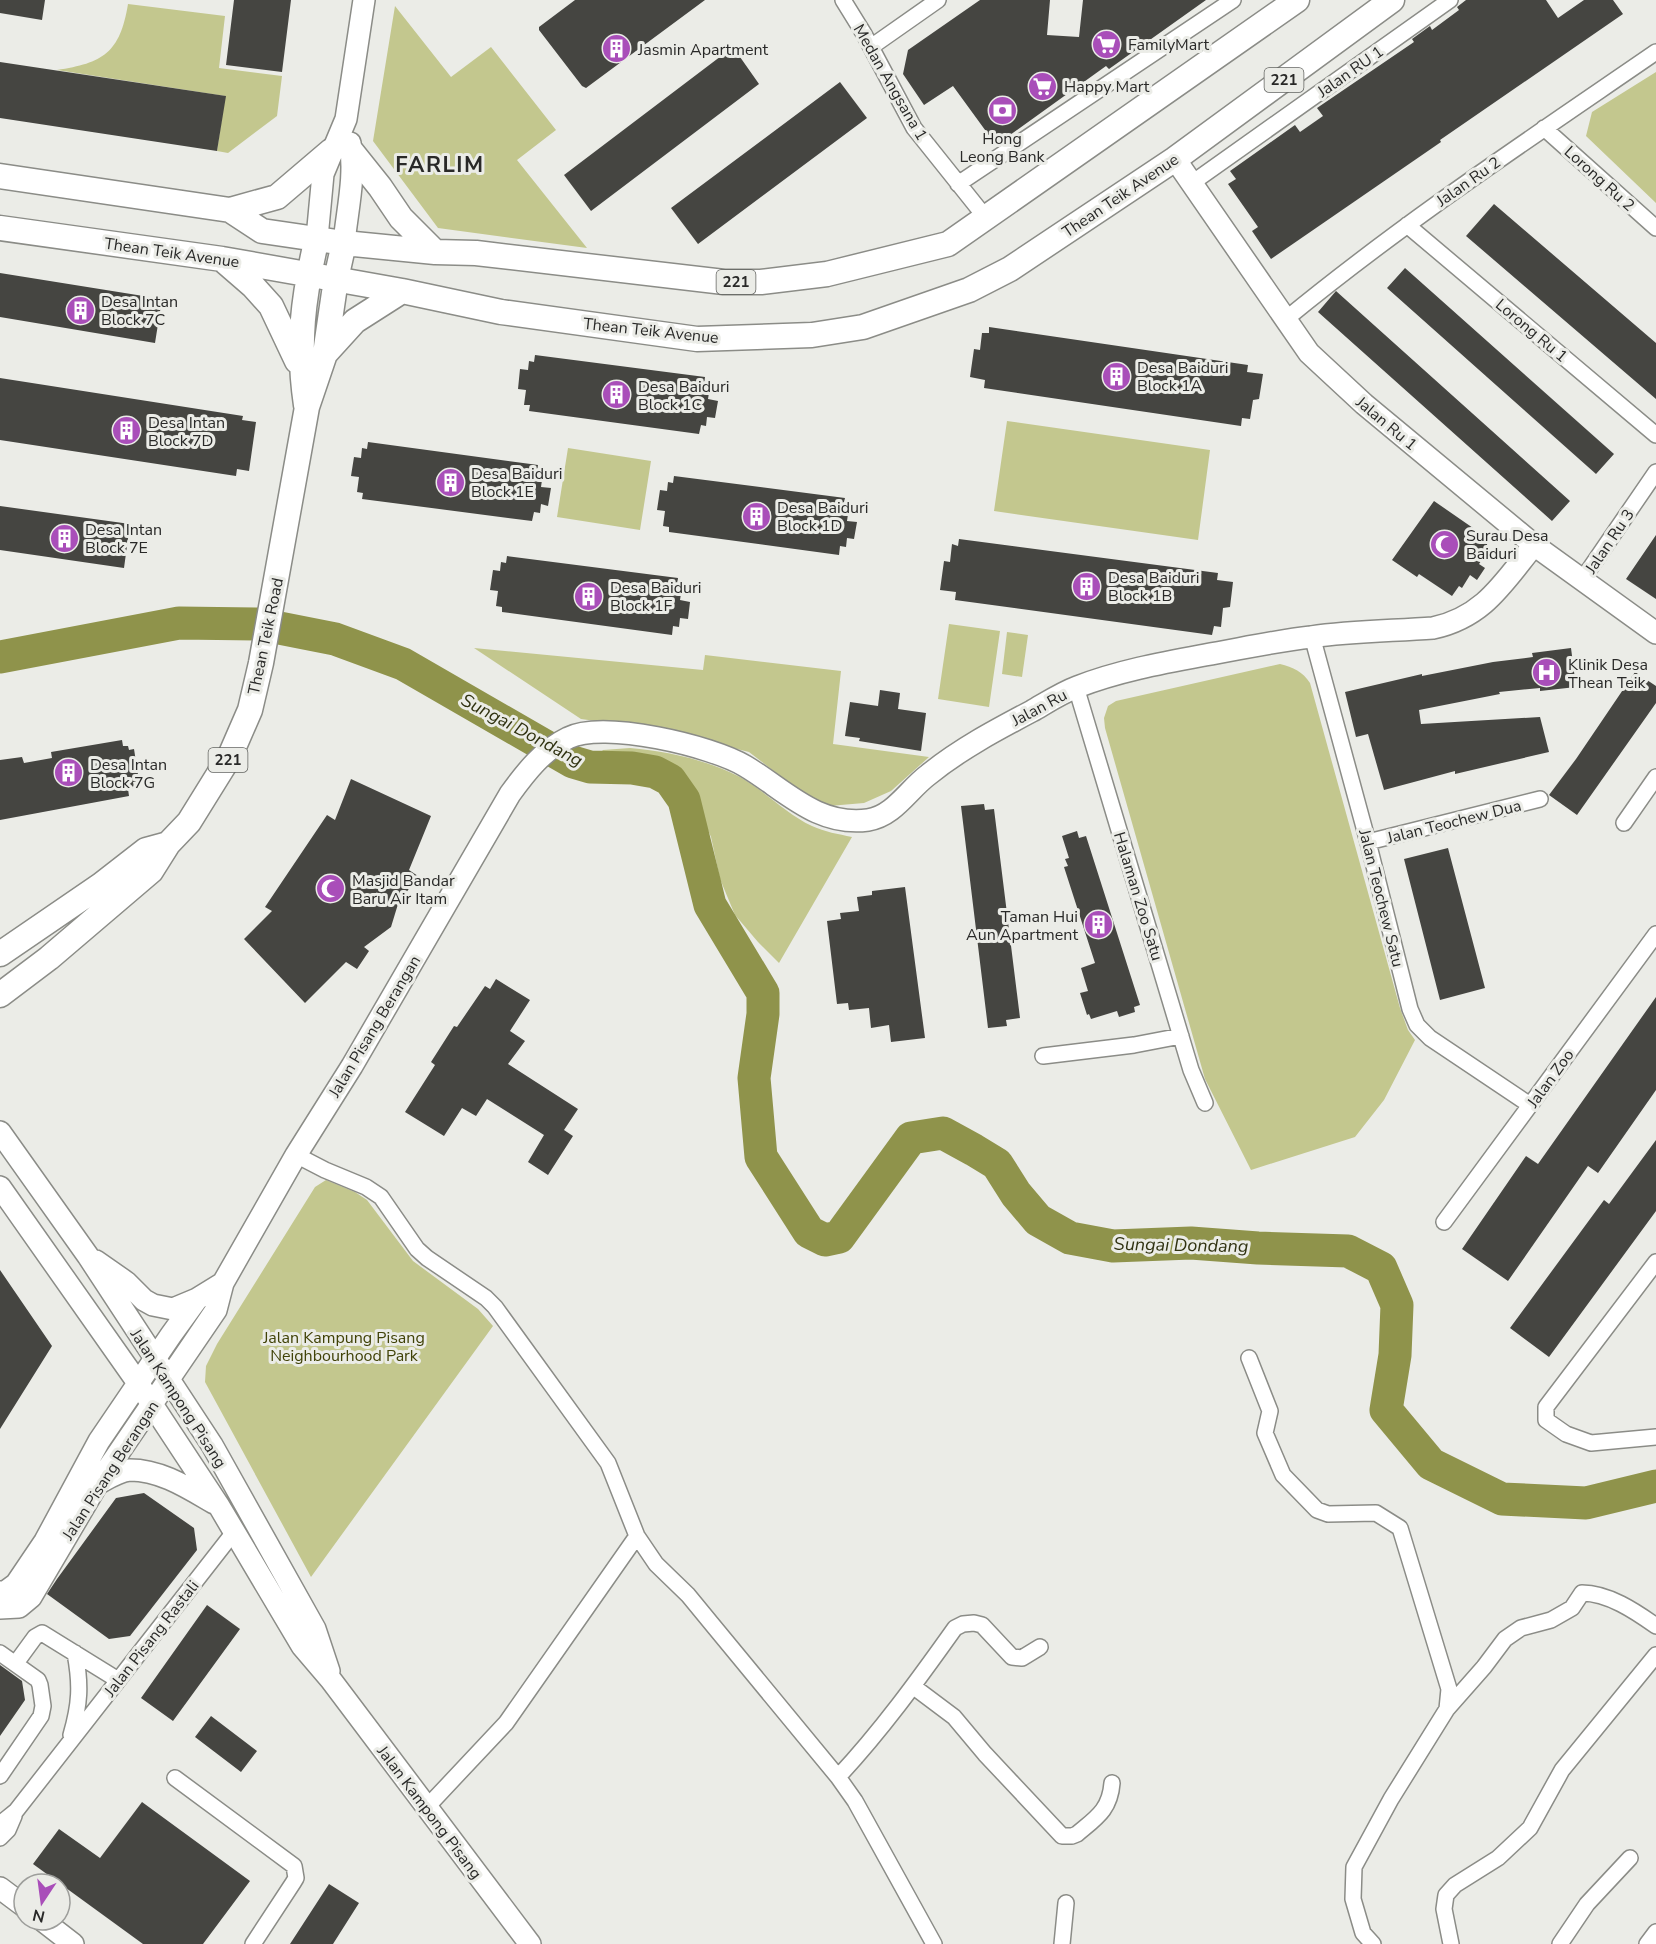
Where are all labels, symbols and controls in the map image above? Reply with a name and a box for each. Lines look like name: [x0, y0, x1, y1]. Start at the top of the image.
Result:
street label: Medan Angsana 1: [848, 20, 932, 145]
supermarket icon: FamilyMart: [1091, 28, 1123, 60]
building icon: Jasmin Apartment: [601, 33, 633, 65]
place label: FamilyMart: [1128, 34, 1209, 56]
place label: Jasmin Apartment: [637, 39, 768, 61]
street label: Jalan RU 1: [1312, 41, 1388, 103]
road number: 221: [1264, 68, 1304, 92]
supermarket icon: Happy Mart: [1027, 70, 1059, 102]
place label: Happy Mart: [1064, 76, 1150, 98]
bank icon: Hong Leong Bank: [986, 94, 1018, 126]
place label: Hong Leong Bank: [960, 128, 1045, 168]
street label: Lorong Ru 2: [1559, 141, 1639, 216]
street label: Thean Teik Avenue: [1058, 149, 1183, 243]
district label: FARLIM: [395, 150, 485, 180]
street label: Jalan Ru 2: [1431, 152, 1505, 212]
street label: Thean Teik Avenue: [103, 233, 241, 273]
road number: 221: [716, 270, 756, 294]
place label: Desa Intan Block 7C: [101, 291, 178, 331]
building icon: Desa Intan Block 7C: [64, 294, 96, 326]
street label: Lorong Ru 1: [1491, 294, 1572, 367]
street label: Thean Teik Avenue: [582, 313, 720, 349]
place label: Desa Baiduri Block 1A: [1137, 357, 1228, 397]
building icon: Desa Baiduri Block 1A: [1100, 360, 1132, 392]
place label: Desa Baiduri Block 1C: [638, 376, 729, 416]
building icon: Desa Baiduri Block 1C: [601, 379, 633, 411]
street label: Jalan Ru 1: [1350, 391, 1422, 456]
place label: Desa Intan Block 7D: [148, 412, 225, 452]
building icon: Desa Intan Block 7D: [111, 415, 143, 447]
place label: Desa Baiduri Block 1E: [471, 463, 562, 503]
building icon: Desa Baiduri Block 1E: [434, 466, 466, 498]
place label: Desa Baiduri Block 1D: [777, 497, 868, 537]
building icon: Desa Baiduri Block 1D: [740, 500, 772, 532]
street label: Jalan Ru 3: [1580, 505, 1639, 579]
place label: Desa Intan Block 7E: [85, 519, 162, 559]
building icon: Desa Intan Block 7E: [48, 522, 80, 554]
place label: Surau Desa Baiduri: [1466, 525, 1549, 565]
mosque icon: Surau Desa Baiduri: [1429, 528, 1461, 560]
place label: Desa Baiduri Block 1B: [1108, 567, 1199, 607]
building icon: Desa Baiduri Block 1B: [1071, 570, 1103, 602]
street label: Thean Teik Road: [243, 576, 289, 697]
place label: Desa Baiduri Block 1F: [610, 577, 701, 617]
building icon: Desa Baiduri Block 1F: [573, 580, 605, 612]
place label: Klinik Desa Thean Teik: [1568, 654, 1648, 694]
hospital icon: Klinik Desa Thean Teik: [1531, 657, 1563, 689]
street label: Jalan Ru: [1007, 684, 1071, 732]
water label: Sungai Dondang: [457, 688, 587, 772]
road number: 221: [208, 748, 248, 772]
place label: Desa Intan Block 7G: [90, 754, 167, 794]
building icon: Desa Intan Block 7G: [53, 757, 85, 789]
street label: Jalan Teochew Dua: [1384, 795, 1524, 850]
street label: Jalan Teochew Satu: [1353, 826, 1409, 969]
street label: Halaman Zoo Satu: [1108, 829, 1168, 963]
place label: Masjid Bandar Baru Air Itam: [352, 870, 455, 910]
mosque icon: Masjid Bandar Baru Air Itam: [315, 873, 347, 905]
place label: Taman Hui Aun Apartment: [966, 906, 1078, 946]
building icon: Taman Hui Aun Apartment: [1083, 909, 1115, 941]
street label: Jalan Pisang Berangan: [323, 951, 426, 1103]
street label: Jalan Zoo: [1522, 1045, 1579, 1113]
water label: Sungai Dondang: [1113, 1232, 1249, 1258]
street label: Jalan Kampong Pisang: [124, 1324, 231, 1472]
park label: Jalan Kampung Pisang Neighbourhood Park: [262, 1327, 425, 1367]
street label: Jalan Pisang Berangan: [57, 1397, 164, 1545]
street label: Jalan Pisang Rastali: [99, 1576, 204, 1702]
street label: Jalan Kampong Pisang: [371, 1741, 487, 1884]
north arrow: [12, 1872, 72, 1932]
text: N: [31, 1904, 47, 1928]

